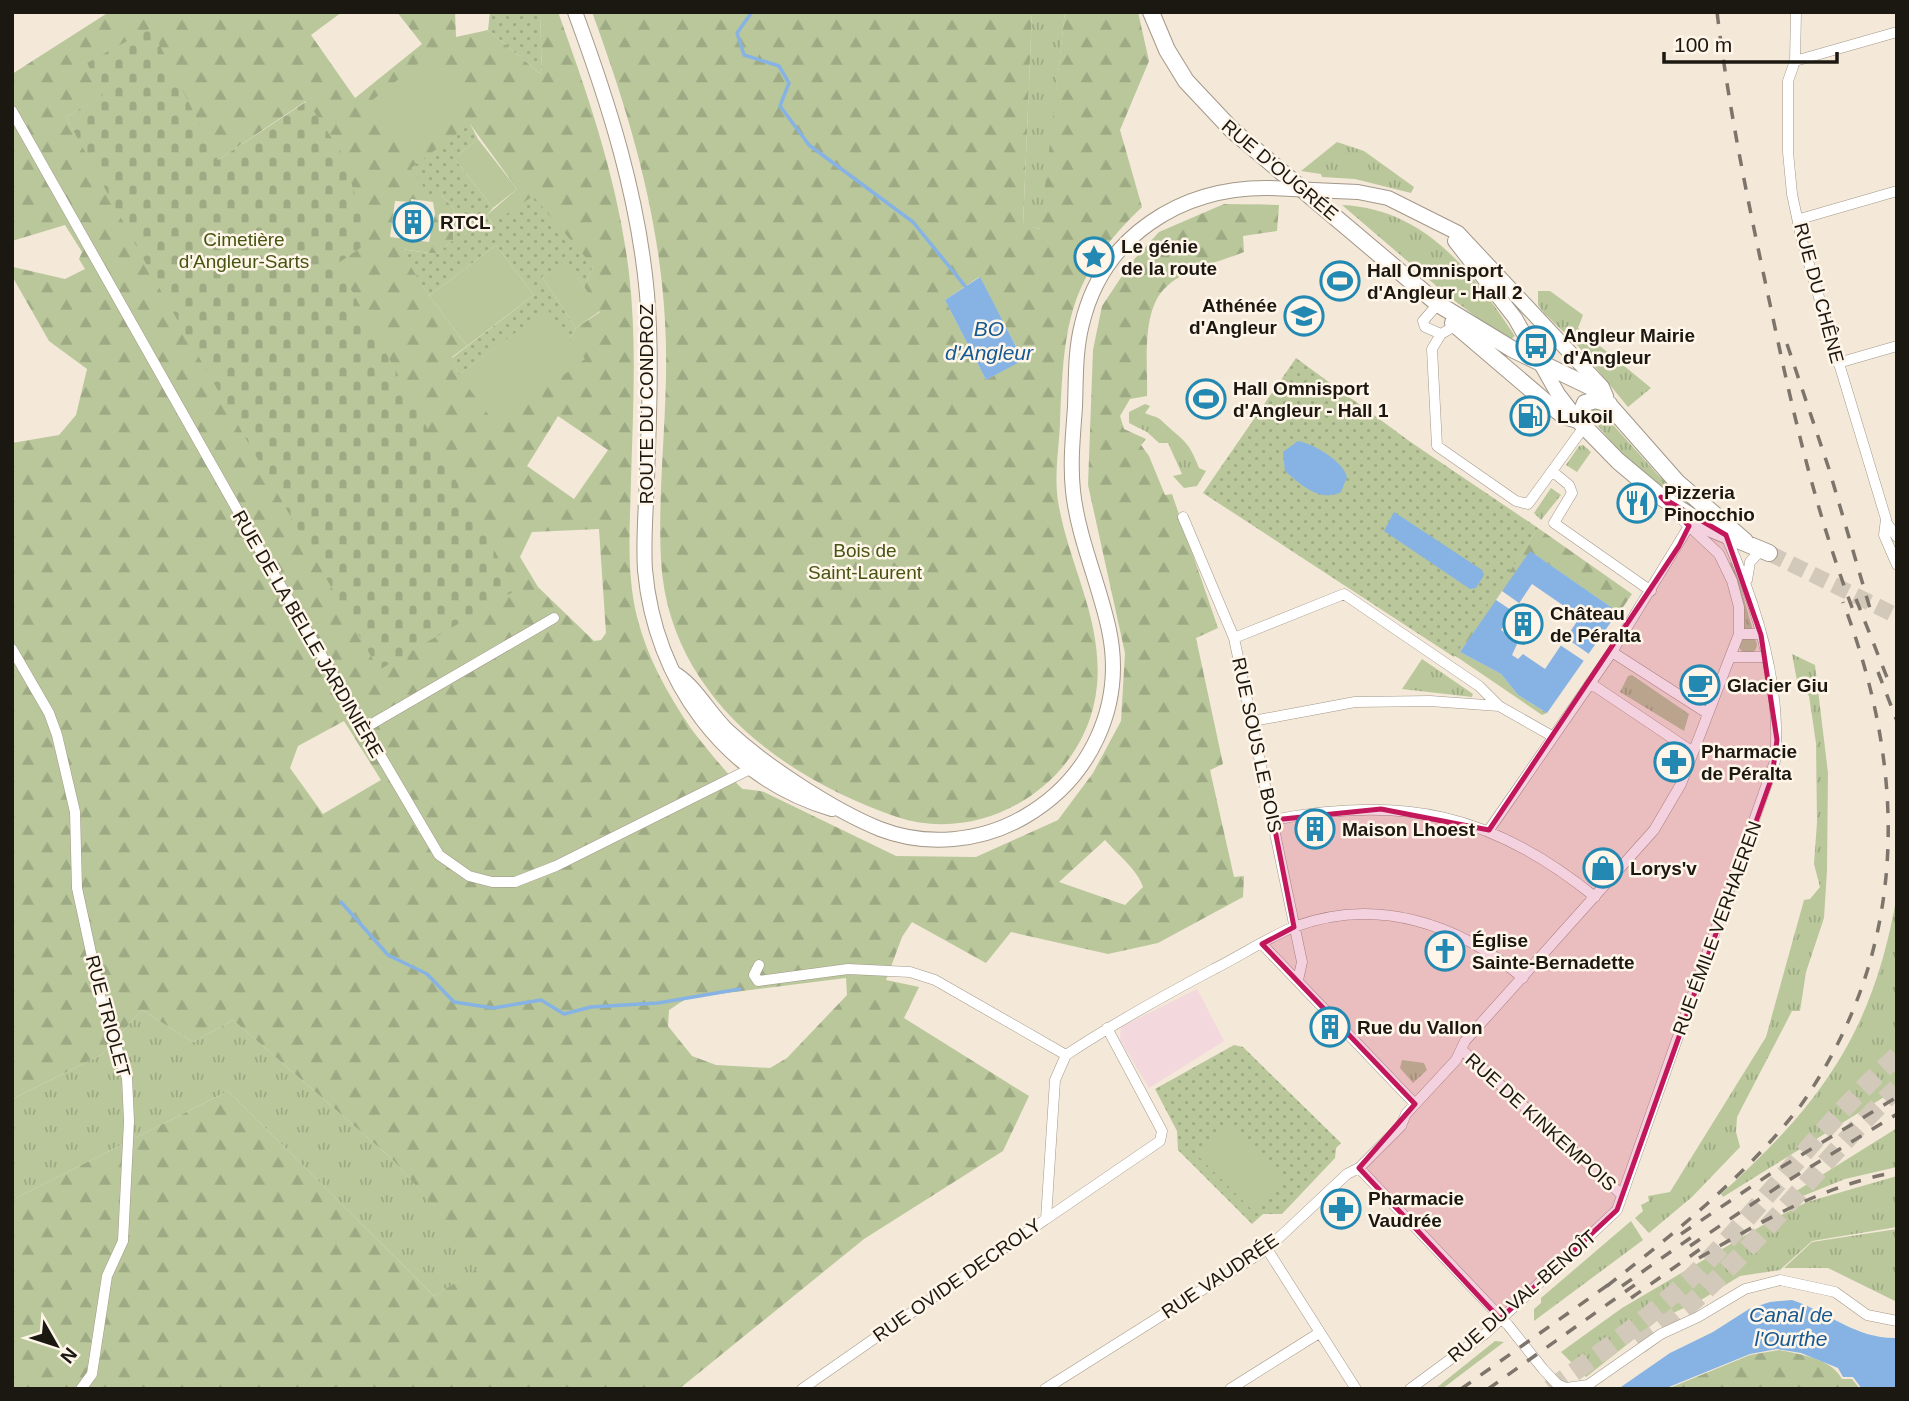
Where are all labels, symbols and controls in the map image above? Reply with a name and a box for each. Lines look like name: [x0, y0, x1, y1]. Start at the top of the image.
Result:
scale bar: [1664, 21, 1837, 65]
text: 100 m: [1674, 33, 1732, 56]
street label: RUE D'OUGRÉE: [1218, 115, 1342, 225]
building icon: RTCL: [392, 201, 434, 243]
place label: RTCL: [440, 212, 491, 233]
street label: RUE DU CHÊNE: [1790, 220, 1848, 366]
park label: Cimetière d'Angleur-Sarts: [179, 229, 309, 272]
place icon: Le génie de la route: [1073, 236, 1115, 278]
place label: Le génie de la route: [1121, 236, 1217, 279]
sports icon: Hall Omnisport d'Angleur - Hall 2: [1319, 260, 1361, 302]
place label: Hall Omnisport d'Angleur - Hall 2: [1367, 260, 1522, 303]
place label: Athénée d'Angleur: [1189, 295, 1278, 338]
school or university icon: Athénée d'Angleur: [1283, 295, 1325, 337]
street label: ROUTE DU CONDROZ: [636, 303, 657, 504]
water label: BO d'Angleur: [945, 317, 1034, 364]
bus stop icon: Angleur Mairie d'Angleur: [1515, 325, 1557, 367]
place label: Angleur Mairie d'Angleur: [1563, 325, 1695, 368]
sports icon: Hall Omnisport d'Angleur - Hall 1: [1185, 378, 1227, 420]
place label: Hall Omnisport d'Angleur - Hall 1: [1233, 378, 1389, 421]
fuel station icon: Lukoil: [1509, 395, 1551, 437]
place label: Lukoil: [1557, 406, 1613, 427]
restaurant icon: Pizzeria Pinocchio: [1616, 482, 1658, 524]
place label: Pizzeria Pinocchio: [1664, 482, 1755, 525]
street label: RUE DE LA BELLE JARDINIÈRE: [228, 507, 388, 761]
park label: Bois de Saint-Laurent: [808, 540, 923, 583]
building icon: Château de Péralta: [1502, 603, 1544, 645]
place label: Château de Péralta: [1550, 603, 1641, 646]
street label: RUE SOUS LE BOIS: [1228, 656, 1286, 834]
cafe icon: Glacier Giu: [1679, 664, 1721, 706]
place label: Glacier Giu: [1727, 675, 1828, 696]
pharmacy icon: Pharmacie de Péralta: [1653, 741, 1695, 783]
place label: Pharmacie de Péralta: [1701, 741, 1797, 784]
building icon: Maison Lhoest: [1294, 808, 1336, 850]
street label: RUE ÉMILE VERHAEREN: [1668, 818, 1766, 1038]
place label: Maison Lhoest: [1342, 819, 1476, 840]
shop icon: Lorys'v: [1582, 847, 1624, 889]
place label: Lorys'v: [1630, 858, 1697, 879]
church icon: Église Sainte-Bernadette: [1424, 930, 1466, 972]
place label: Église Sainte-Bernadette: [1472, 930, 1635, 973]
street label: RUE TRIOLET: [82, 953, 134, 1080]
building icon: Rue du Vallon: [1309, 1006, 1351, 1048]
place label: Rue du Vallon: [1357, 1017, 1483, 1038]
street label: RUE DE KINKEMPOIS: [1461, 1049, 1621, 1195]
pharmacy icon: Pharmacie Vaudrée: [1320, 1188, 1362, 1230]
place label: Pharmacie Vaudrée: [1368, 1188, 1464, 1231]
street label: RUE OVIDE DECROLY: [869, 1214, 1045, 1346]
street label: RUE DU VAL-BENOÎT: [1444, 1226, 1601, 1366]
street label: RUE VAUDRÉE: [1158, 1229, 1282, 1323]
water label: Canal de l'Ourthe: [1749, 1303, 1833, 1350]
north arrow: [21, 1310, 91, 1380]
text: N: [56, 1343, 81, 1367]

